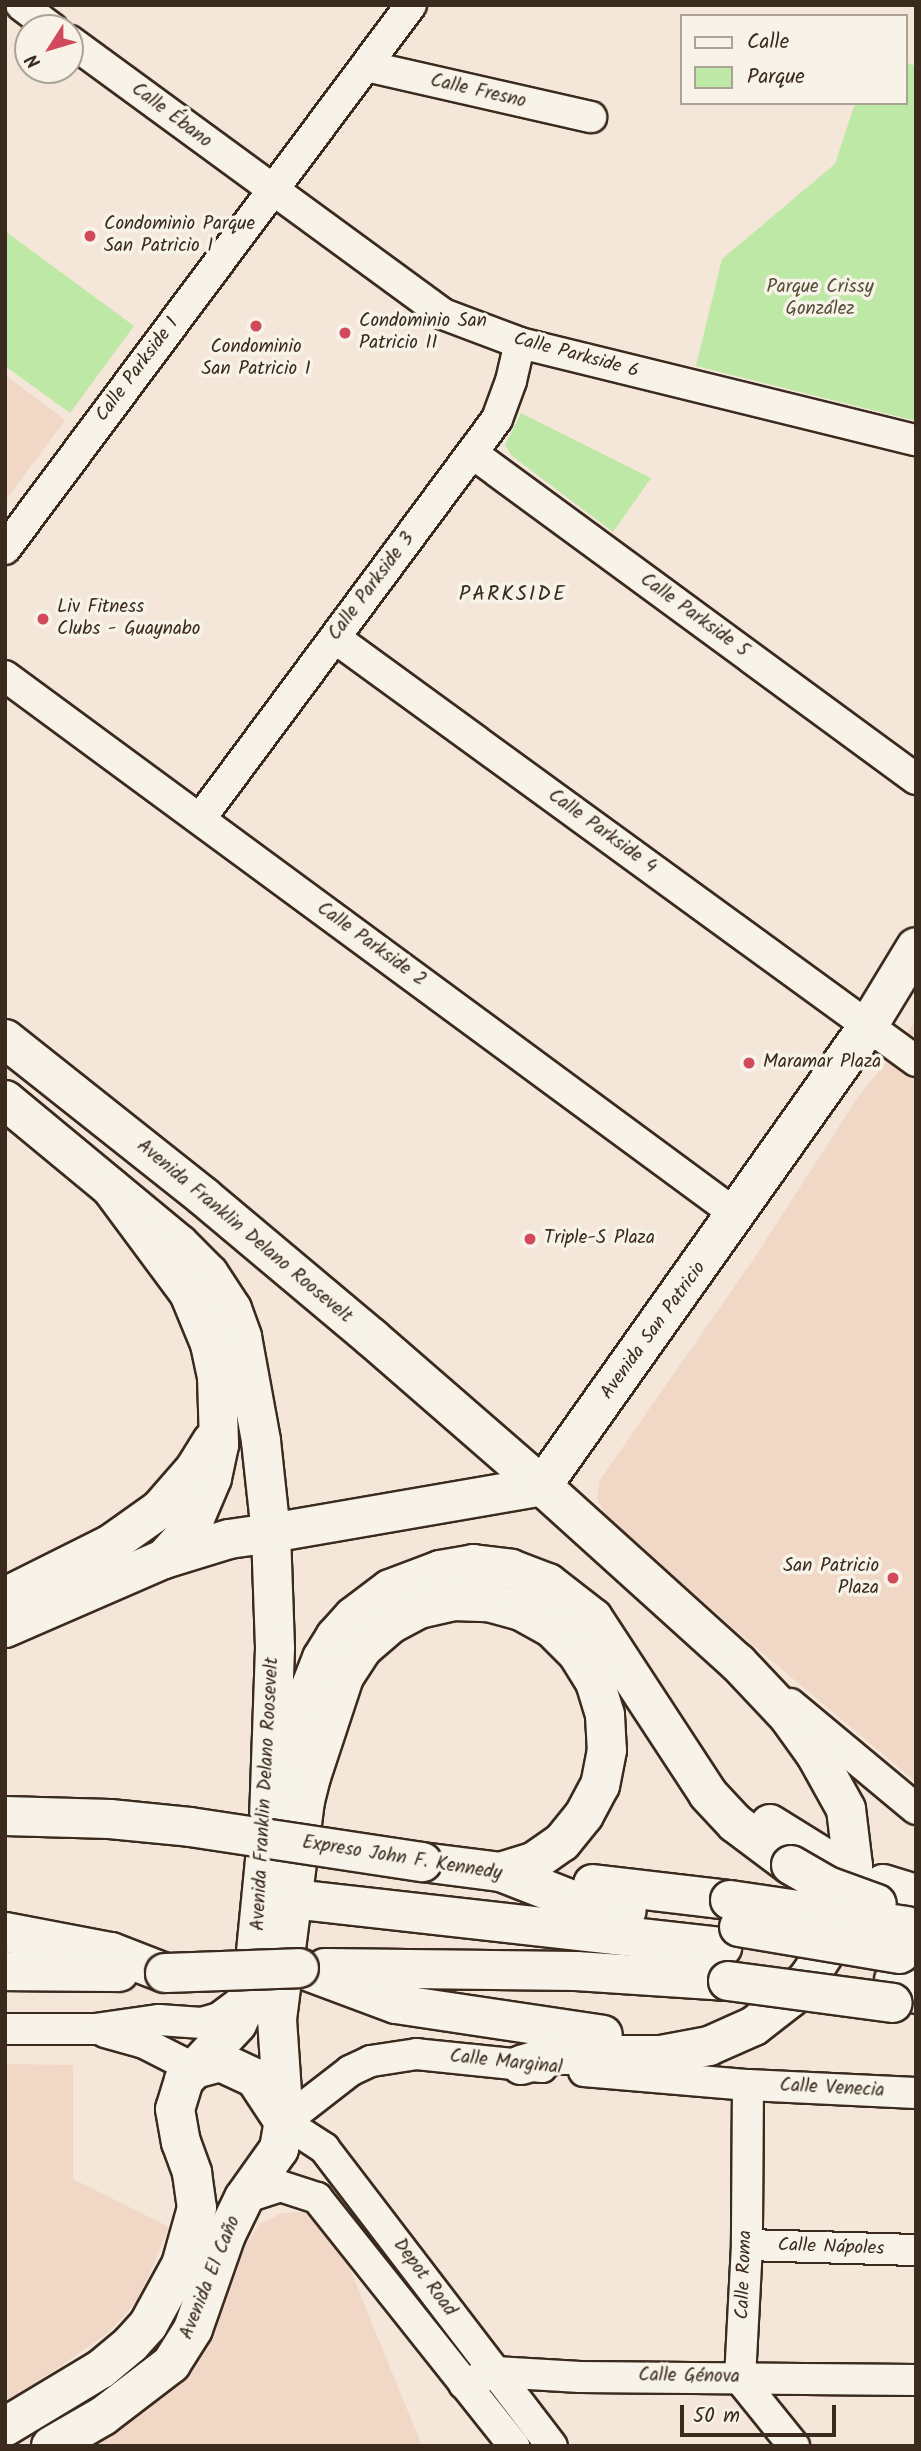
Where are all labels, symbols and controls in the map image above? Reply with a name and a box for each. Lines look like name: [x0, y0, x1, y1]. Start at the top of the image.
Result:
north arrow: [14, 14, 84, 84]
legend: [680, 14, 907, 105]
text: Calle: [747, 26, 789, 59]
text: N: [18, 47, 49, 74]
text: Parque: [747, 61, 805, 94]
street label: Calle Fresno: [428, 70, 528, 114]
street label: Calle Ébano: [126, 78, 216, 154]
place label: Condominio Parque San Patricio I: [104, 214, 255, 258]
marker: Condominio Parque San Patricio I: [82, 228, 98, 244]
park label: Parque Crissy González: [766, 277, 874, 321]
place label: Condominio San Patricio II: [359, 311, 487, 355]
street label: Calle Parkside 1: [91, 313, 185, 427]
marker: Condominio San Patricio I: [248, 318, 264, 334]
marker: Condominio San Patricio II: [337, 325, 353, 341]
street label: Calle Parkside 6: [511, 328, 641, 384]
place label: Condominio San Patricio I: [201, 337, 311, 381]
street label: Calle Parkside 3: [324, 529, 420, 645]
street label: Calle Parkside 5: [635, 569, 753, 663]
district label: PARKSIDE: [460, 582, 566, 608]
place label: Liv Fitness Clubs - Guaynabo: [57, 597, 200, 641]
marker: Liv Fitness Clubs - Guaynabo: [35, 611, 51, 627]
street label: Calle Parkside 4: [543, 785, 661, 879]
street label: Calle Parkside 2: [312, 898, 430, 992]
place label: Maramar Plaza: [763, 1052, 881, 1074]
marker: Maramar Plaza: [741, 1055, 757, 1071]
street label: Avenida Franklin Delano Roosevelt: [132, 1135, 356, 1329]
place label: Triple-S Plaza: [544, 1228, 655, 1250]
marker: Triple-S Plaza: [522, 1231, 538, 1247]
street label: Avenida San Patricio: [596, 1258, 712, 1404]
place label: San Patricio Plaza: [783, 1556, 879, 1600]
marker: San Patricio Plaza: [885, 1570, 901, 1586]
street label: Avenida Franklin Delano Roosevelt: [247, 1657, 285, 1931]
street label: Expreso John F. Kennedy: [300, 1832, 504, 1886]
street label: Calle Marginal: [449, 2046, 563, 2080]
street label: Calle Venecia: [779, 2075, 885, 2103]
street label: Avenida El Caño: [176, 2213, 246, 2343]
street label: Calle Roma: [732, 2230, 758, 2320]
street label: Depot Road: [387, 2235, 461, 2321]
street label: Calle Nápoles: [777, 2235, 885, 2261]
street label: Calle Génova: [638, 2365, 740, 2389]
scale bar: [683, 2392, 839, 2436]
text: 50 m: [693, 2400, 740, 2433]

